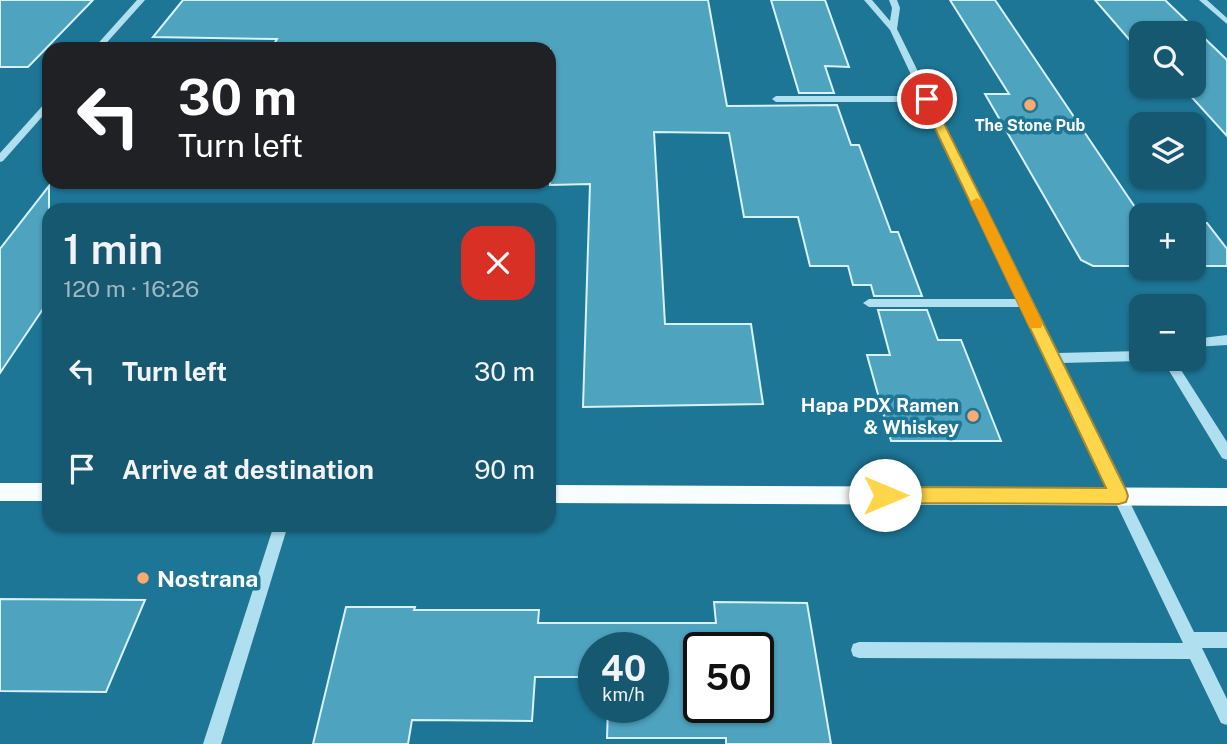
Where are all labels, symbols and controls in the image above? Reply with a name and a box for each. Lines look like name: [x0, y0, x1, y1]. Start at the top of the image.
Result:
map controls: [1129, 21, 1206, 371]
button: search: [1129, 21, 1206, 98]
text: 30 m: [178, 68, 297, 126]
pin: [897, 69, 957, 129]
icon: left: [63, 70, 154, 161]
icon: arrive: [908, 80, 946, 118]
marker: The Stone Pub: [1022, 97, 1038, 113]
button: layers: [1129, 112, 1206, 189]
place label: The Stone Pub: [975, 116, 1086, 135]
text: Turn left: [178, 127, 303, 164]
button: +: [1129, 203, 1206, 280]
text: 1 min: [63, 224, 163, 273]
button: close: [461, 226, 535, 300]
text: 120 m · 16:26: [63, 275, 199, 302]
button: −: [1129, 294, 1206, 371]
icon: left: [63, 352, 101, 390]
text: Turn left: [122, 356, 227, 387]
text: 30 m: [474, 356, 535, 387]
place label: Hapa PDX Ramen & Whiskey: [801, 394, 959, 438]
marker: Hapa PDX Ramen & Whiskey: [965, 408, 981, 424]
icon: arrive: [63, 450, 101, 488]
text: Arrive at destination: [122, 454, 374, 485]
text: 90 m: [474, 454, 535, 485]
position arrow: [848, 458, 922, 532]
place label: Nostrana: [157, 565, 258, 592]
marker: Nostrana: [135, 570, 151, 586]
speed limit sign: 50: [683, 632, 774, 723]
text: 40: [601, 648, 646, 689]
text: km/h: [602, 684, 645, 705]

